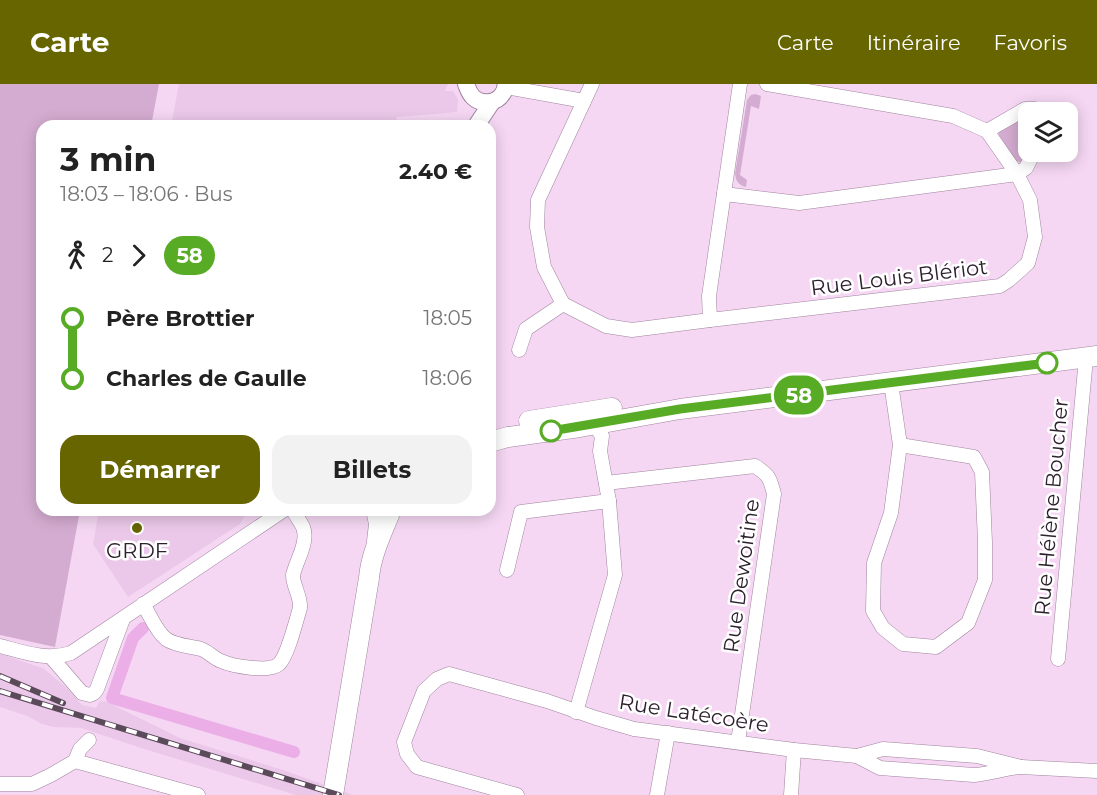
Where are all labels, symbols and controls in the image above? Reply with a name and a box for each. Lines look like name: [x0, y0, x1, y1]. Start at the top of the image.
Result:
text: Carte: [30, 25, 109, 59]
text: Carte: [777, 30, 834, 55]
text: Itinéraire: [867, 30, 961, 55]
text: Favoris: [994, 30, 1067, 55]
map controls: [1018, 102, 1078, 162]
button: layers: [1018, 102, 1078, 162]
text: 3 min: [60, 139, 156, 179]
text: 2.40 €: [399, 158, 472, 185]
text: 18:03 – 18:06 · Bus: [60, 182, 232, 206]
icon: walk: [60, 239, 93, 272]
icon: forward: [122, 239, 155, 272]
text: 2: [102, 243, 113, 267]
text: 58: [176, 243, 203, 268]
street label: Rue Louis Blériot: [809, 254, 989, 300]
text: Père Brottier: [106, 305, 255, 332]
text: 18:05: [423, 306, 472, 330]
unlabelled marker: [1036, 352, 1058, 374]
text: Charles de Gaulle: [106, 365, 307, 392]
text: 18:06: [422, 366, 472, 390]
line badge: 58: [772, 376, 826, 414]
text: 58: [786, 383, 812, 408]
street label: Rue Hélène Boucher: [1029, 397, 1073, 617]
unlabelled marker: [540, 420, 562, 442]
button: Démarrer: [60, 435, 260, 504]
button: Billets: [272, 435, 472, 504]
street label: Rue Dewoitine: [718, 497, 764, 655]
marker: GRDF: [130, 521, 144, 535]
place label: GRDF: [106, 538, 168, 563]
street label: Rue Latécoère: [617, 689, 771, 737]

